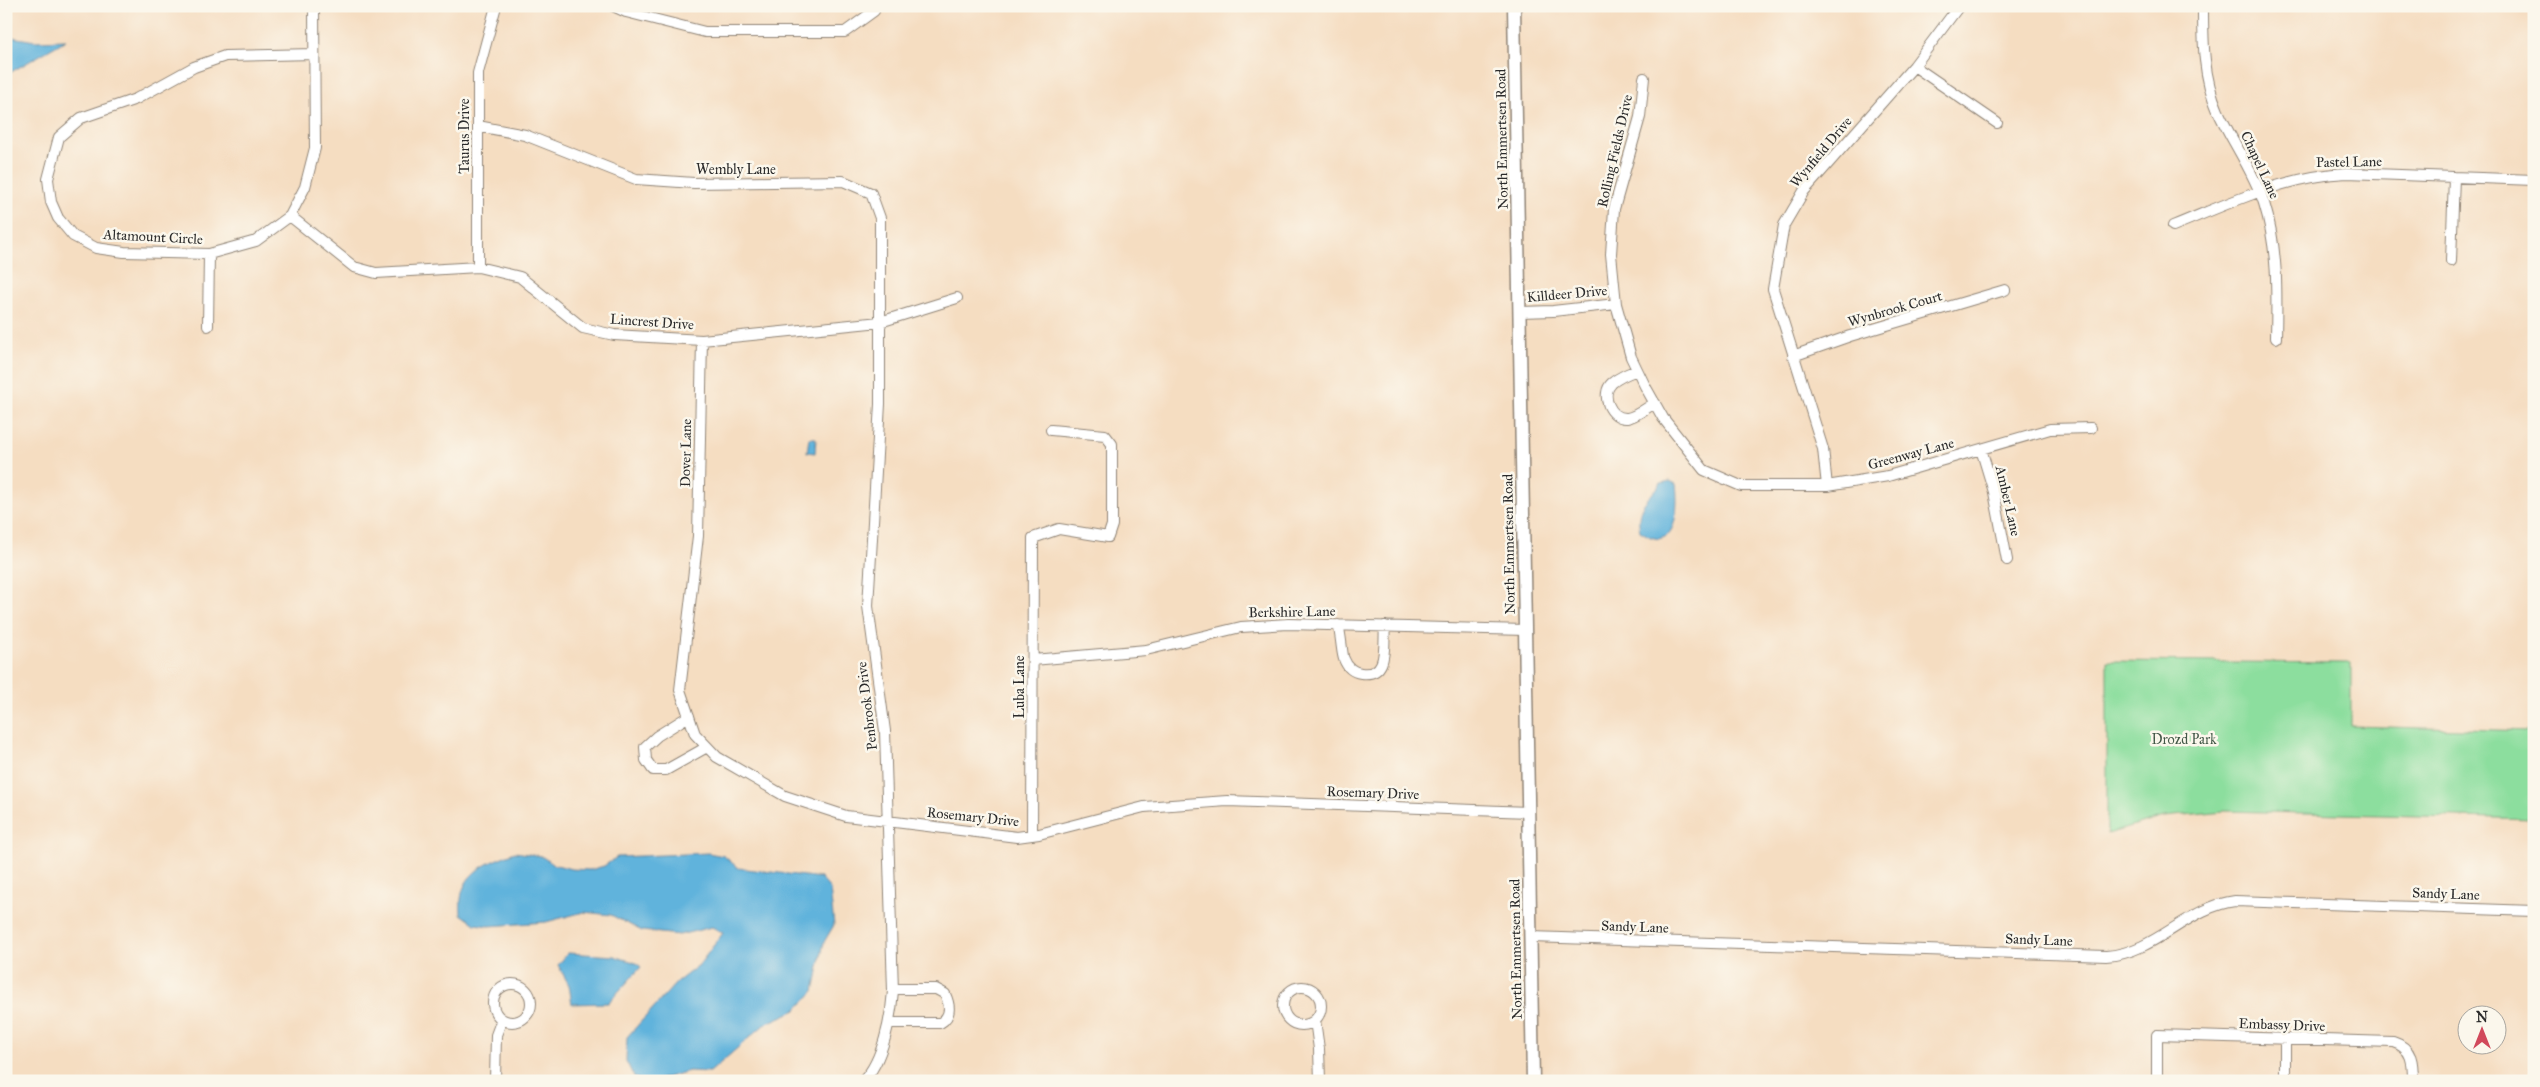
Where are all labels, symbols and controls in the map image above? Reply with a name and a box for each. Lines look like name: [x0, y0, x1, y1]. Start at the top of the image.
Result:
street label: North Emmertsen Road: [1492, 69, 1512, 209]
street label: Rolling Fields Drive: [1594, 93, 1636, 209]
street label: Taurus Drive: [456, 98, 473, 174]
street label: Wynfield Drive: [1786, 113, 1856, 191]
street label: Chapel Lane: [2237, 129, 2283, 202]
street label: Pastel Lane: [2316, 153, 2382, 171]
street label: Wembly Lane: [696, 161, 776, 178]
street label: Altamount Circle: [102, 226, 203, 248]
street label: Killdeer Drive: [1526, 282, 1608, 306]
street label: Wynbrook Court: [1846, 287, 1944, 331]
street label: Lincrest Drive: [609, 311, 695, 333]
street label: Dover Lane: [677, 418, 695, 487]
street label: Greenway Lane: [1866, 434, 1956, 474]
street label: Amber Lane: [1991, 463, 2024, 538]
street label: North Emmertsen Road: [1499, 474, 1519, 614]
street label: Berkshire Lane: [1248, 603, 1336, 621]
street label: Luba Lane: [1011, 655, 1028, 719]
street label: Penbrook Drive: [853, 661, 881, 751]
park label: Drozd Park: [2151, 731, 2217, 748]
street label: Rosemary Drive: [1326, 783, 1420, 803]
street label: Rosemary Drive: [926, 804, 1020, 830]
street label: North Emmertsen Road: [1506, 879, 1526, 1019]
street label: Sandy Lane: [2412, 884, 2480, 904]
street label: Sandy Lane: [1601, 917, 1669, 937]
street label: Sandy Lane: [2005, 930, 2073, 950]
north arrow: [2458, 1004, 2508, 1054]
text: N: [2476, 1009, 2488, 1026]
street label: Embassy Drive: [2238, 1015, 2326, 1035]

